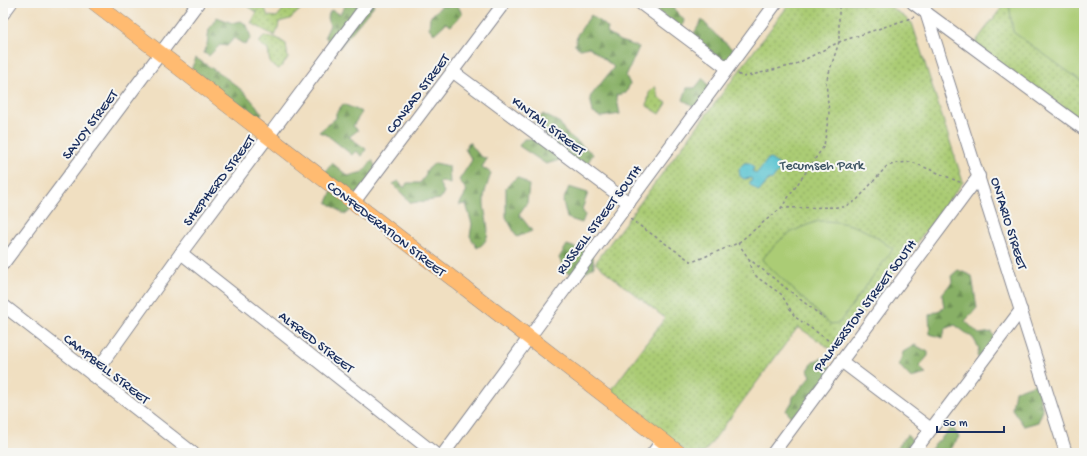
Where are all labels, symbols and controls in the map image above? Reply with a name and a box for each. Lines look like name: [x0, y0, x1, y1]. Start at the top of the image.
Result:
street label: CONRAD STREET: [384, 51, 455, 138]
street label: SAVOY STREET: [59, 87, 123, 164]
street label: KINTAIL STREET: [507, 94, 588, 161]
street label: SHEPHERD STREET: [180, 132, 260, 230]
park label: Tecumseh Park: [779, 158, 866, 175]
street label: RUSSELL STREET SOUTH: [553, 162, 647, 279]
street label: ONTARIO STREET: [985, 175, 1030, 273]
street label: CONFEDERATION STREET: [323, 178, 449, 282]
street label: PALMERSTON STREET SOUTH: [810, 236, 922, 377]
street label: ALFRED STREET: [274, 308, 357, 378]
street label: CAMPBELL STREET: [59, 331, 152, 409]
scale bar: [937, 408, 1004, 434]
text: 50 m: [943, 417, 968, 431]

